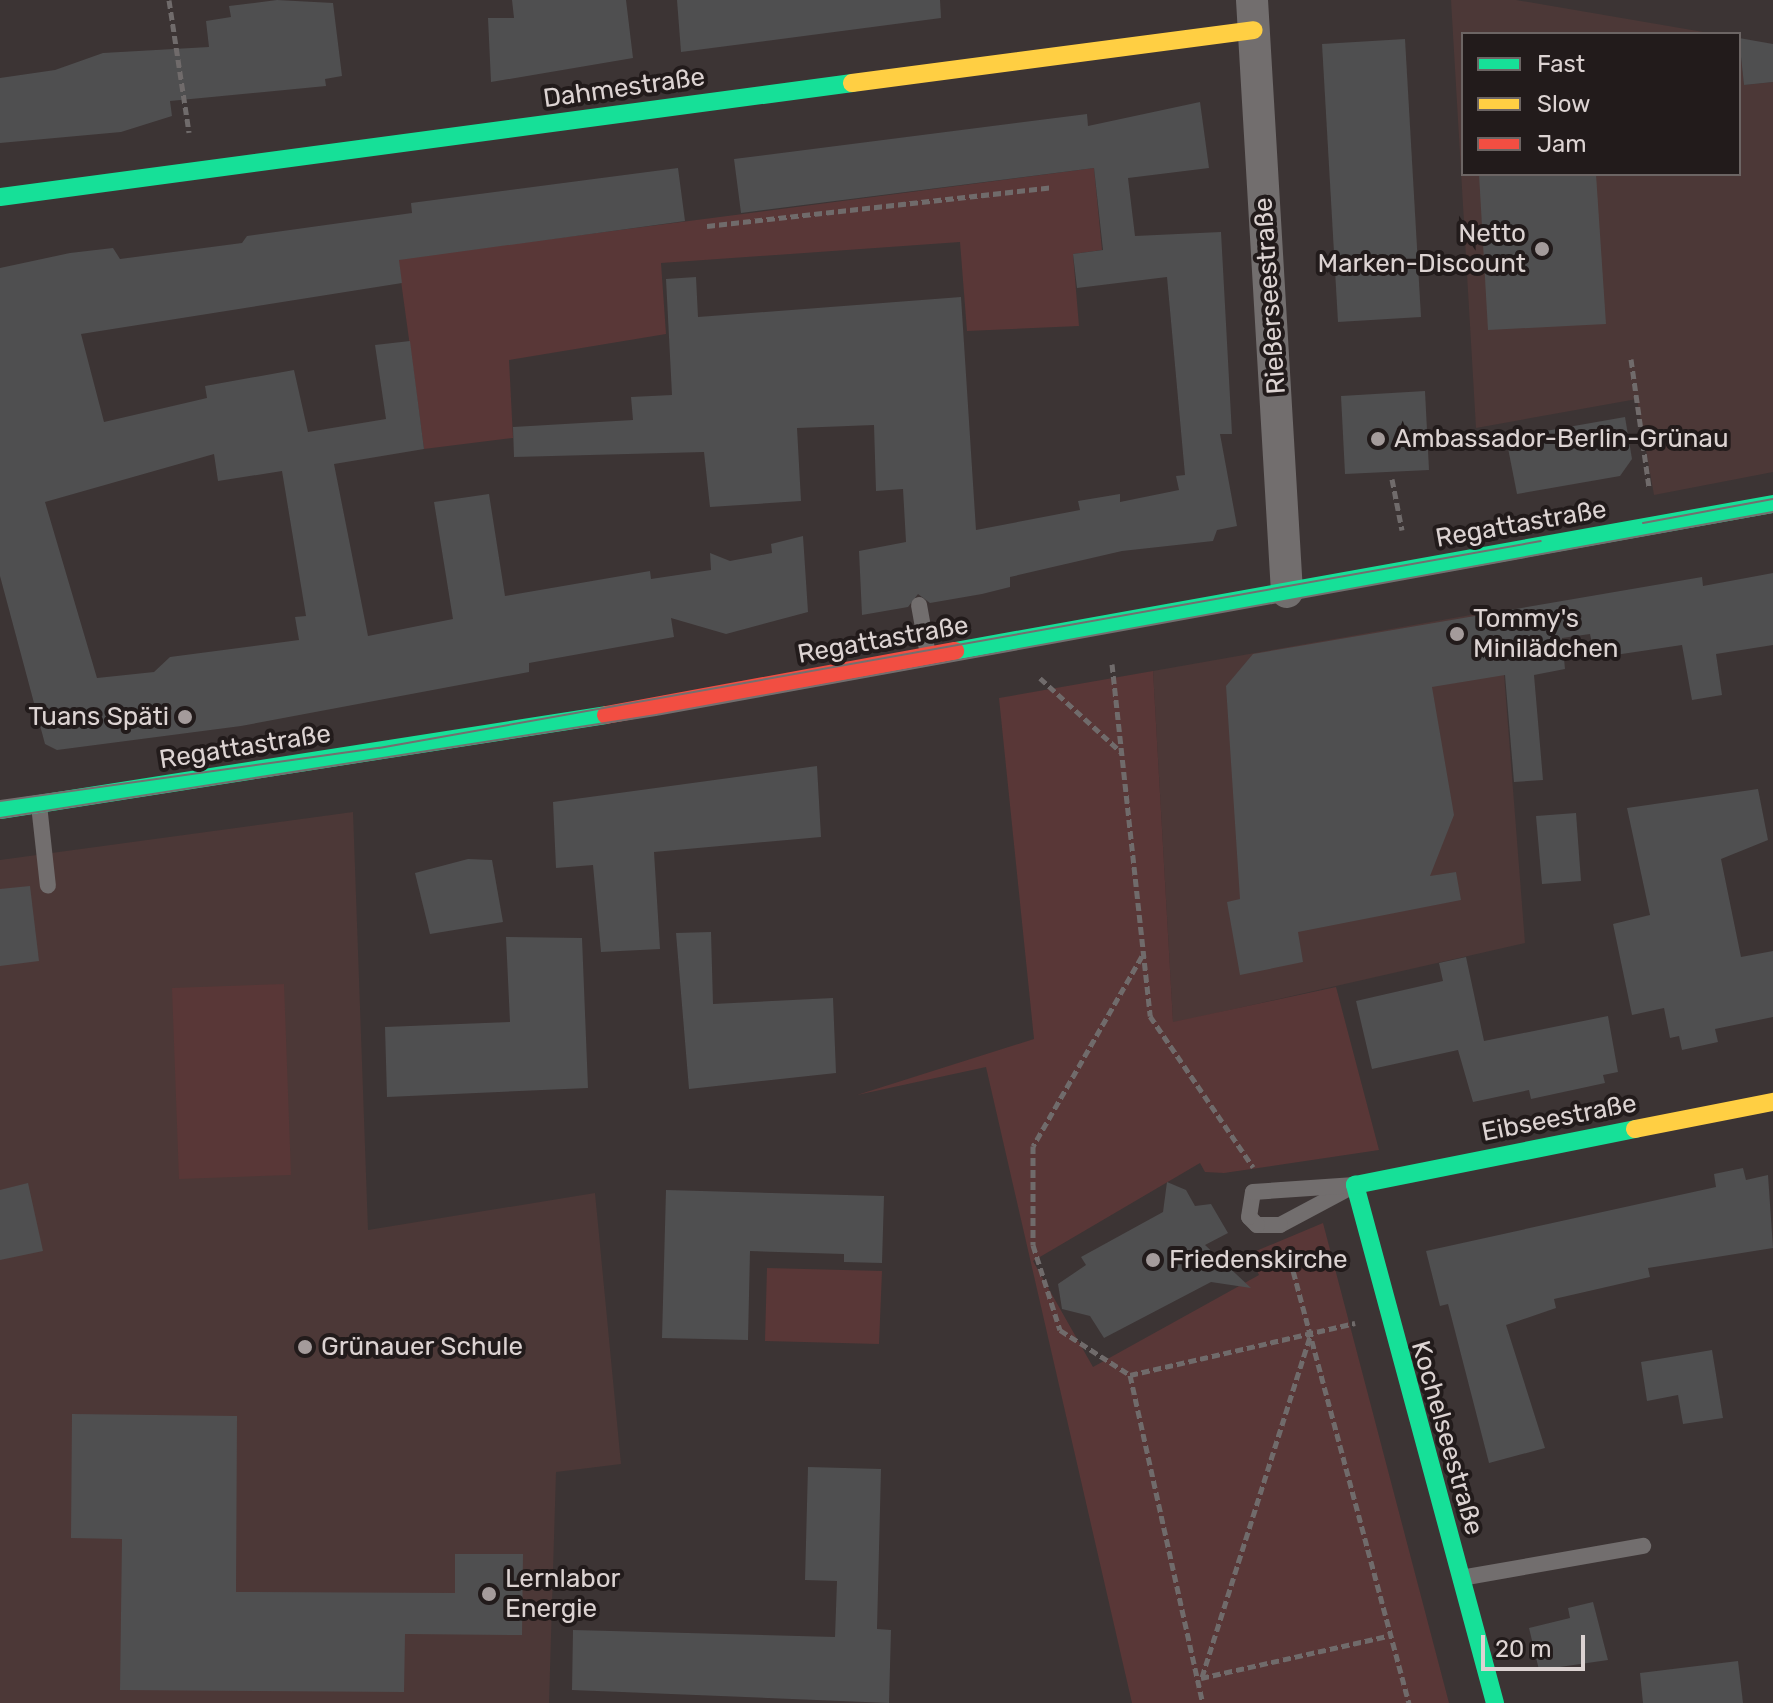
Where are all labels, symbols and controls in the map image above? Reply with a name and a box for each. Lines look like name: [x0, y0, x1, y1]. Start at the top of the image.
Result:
legend: [1461, 32, 1741, 176]
text: Fast: [1537, 50, 1585, 78]
street label: Dahmestraße: [541, 61, 707, 115]
text: Slow: [1537, 90, 1590, 118]
text: Jam: [1537, 130, 1587, 158]
street label: Rießerseestraße: [1248, 196, 1292, 396]
place label: Netto Marken-Discount: [1318, 218, 1526, 280]
marker: Netto Marken-Discount: [1533, 240, 1551, 258]
place label: Ambassador-Berlin-Grünau: [1394, 423, 1729, 455]
marker: Ambassador-Berlin-Grünau: [1369, 430, 1387, 448]
street label: Regattastraße: [1433, 494, 1609, 554]
place label: Tommy's Minilädchen: [1473, 603, 1619, 664]
street label: Regattastraße: [795, 610, 971, 670]
marker: Tommy's Minilädchen: [1448, 625, 1466, 643]
place label: Tuans Späti: [28, 701, 169, 733]
marker: Tuans Späti: [176, 708, 194, 726]
street label: Regattastraße: [157, 718, 333, 776]
street label: Eibseestraße: [1479, 1088, 1639, 1148]
place label: Friedenskirche: [1169, 1244, 1348, 1276]
marker: Friedenskirche: [1144, 1251, 1162, 1269]
place label: Grünauer Schule: [321, 1331, 524, 1363]
street label: Kochelseestraße: [1404, 1337, 1490, 1539]
marker: Grünauer Schule: [296, 1338, 314, 1356]
place label: Lernlabor Energie: [505, 1563, 621, 1624]
marker: Lernlabor Energie: [480, 1585, 498, 1603]
scale bar: [1485, 1619, 1589, 1669]
text: 20 m: [1495, 1635, 1552, 1663]

